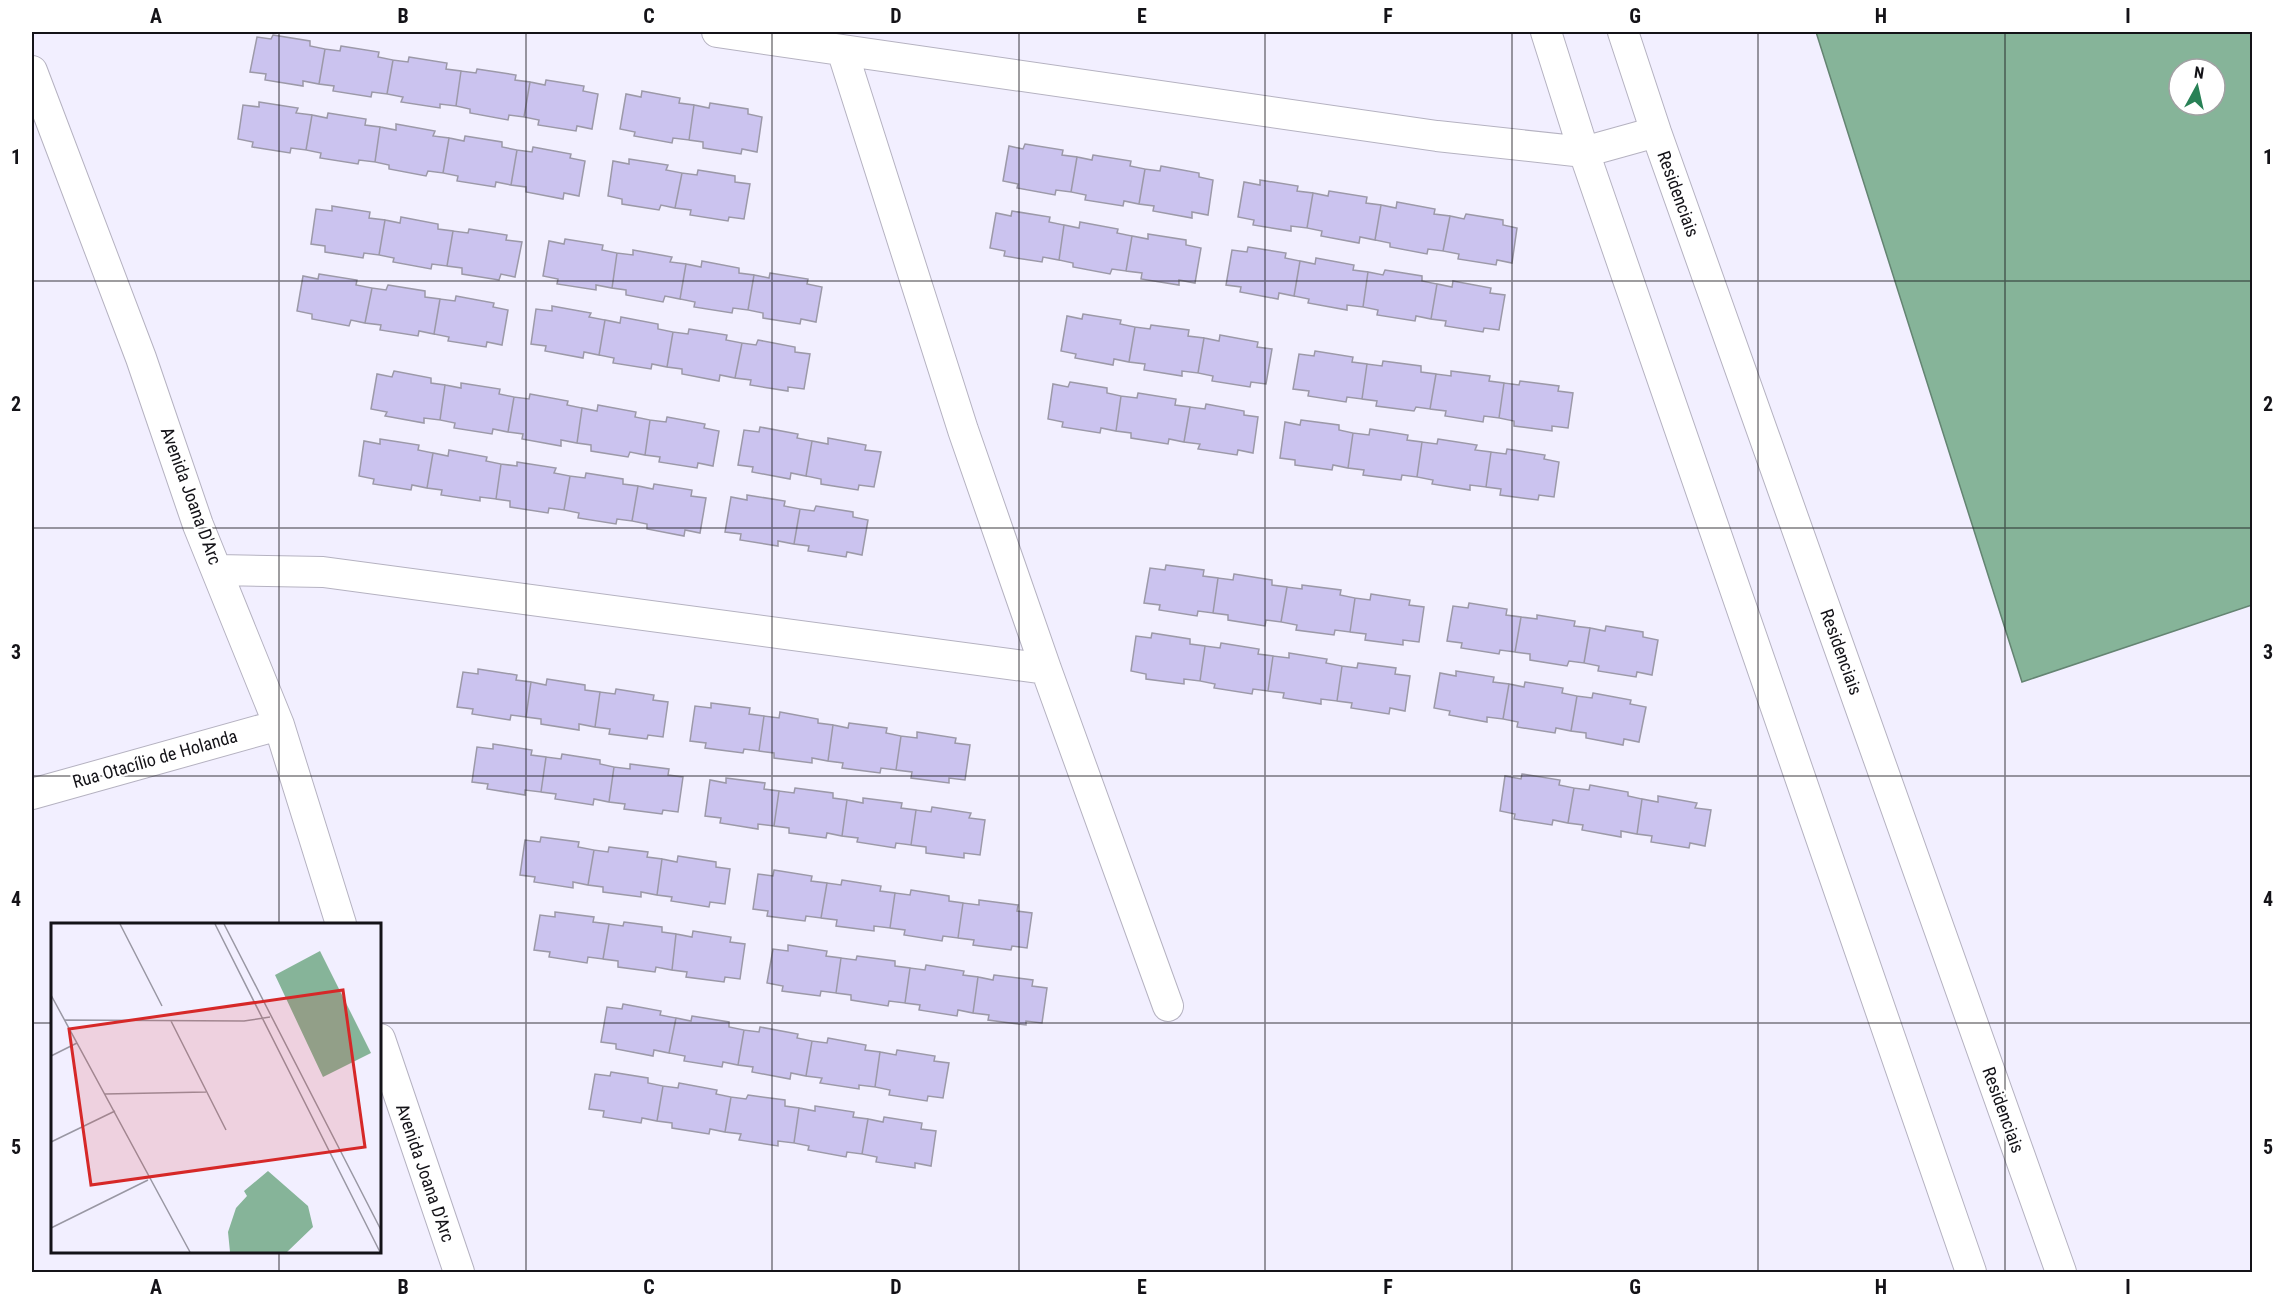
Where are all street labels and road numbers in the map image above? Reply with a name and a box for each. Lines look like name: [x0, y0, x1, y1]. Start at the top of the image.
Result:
street label: Residenciais: [1653, 148, 1704, 240]
street label: Avenida Joana D'Arc: [157, 424, 226, 567]
street label: Residenciais: [1816, 606, 1867, 698]
street label: Rua Otacílio de Holanda: [70, 725, 240, 792]
street label: Residenciais: [1978, 1064, 2029, 1156]
street label: Avenida Joana D'Arc: [392, 1101, 459, 1245]

